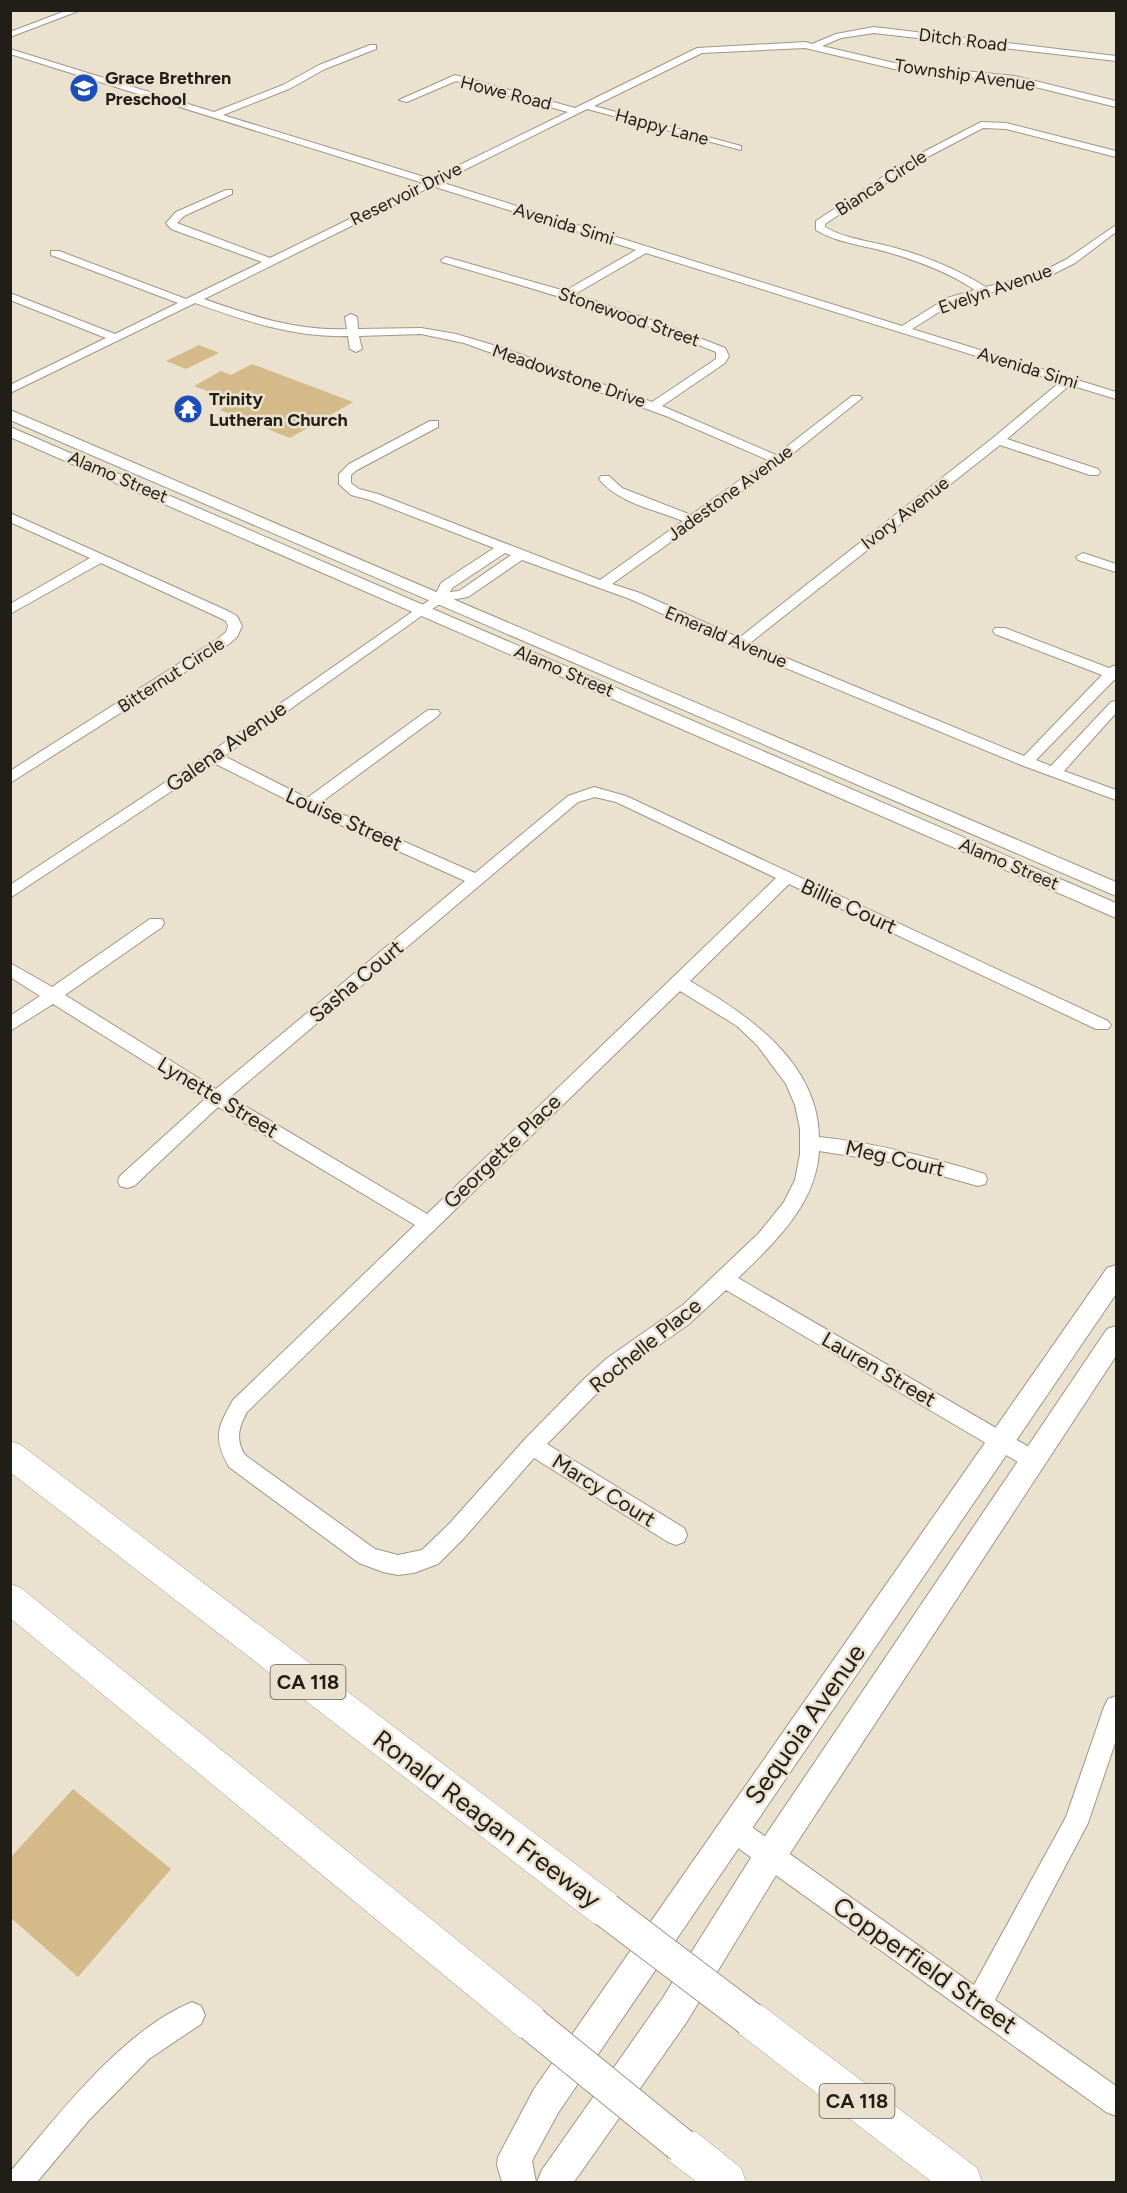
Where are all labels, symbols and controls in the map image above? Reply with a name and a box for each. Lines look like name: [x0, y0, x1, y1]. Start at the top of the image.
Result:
street label: Ditch Road: [917, 24, 1009, 56]
street label: Township Avenue: [893, 54, 1037, 96]
place label: Grace Brethren Preschool: [105, 67, 231, 110]
street label: Howe Road: [458, 71, 554, 115]
school or university icon: Grace Brethren Preschool: [68, 72, 100, 104]
street label: Happy Lane: [613, 104, 711, 150]
street label: Bianca Circle: [831, 145, 931, 221]
street label: Reservoir Drive: [347, 157, 465, 230]
street label: Avenida Simi: [511, 198, 617, 250]
street label: Evelyn Avenue: [935, 259, 1055, 319]
street label: Stonewood Street: [555, 282, 703, 352]
street label: Meadowstone Drive: [489, 339, 649, 413]
street label: Avenida Simi: [975, 342, 1081, 394]
place label: Trinity Lutheran Church: [209, 388, 348, 431]
temple icon: Trinity Lutheran Church: [172, 393, 204, 425]
street label: Jadestone Avenue: [663, 440, 797, 546]
street label: Alamo Street: [65, 446, 171, 508]
street label: Ivory Avenue: [857, 472, 953, 554]
street label: Emerald Avenue: [661, 601, 791, 673]
street label: Bitternut Circle: [114, 632, 229, 718]
street label: Alamo Street: [511, 640, 617, 702]
street label: Galena Avenue: [161, 695, 291, 797]
street label: Louise Street: [282, 782, 406, 856]
street label: Alamo Street: [956, 833, 1062, 895]
street label: Billie Court: [797, 873, 901, 939]
street label: Sasha Court: [304, 934, 408, 1028]
street label: Lynette Street: [153, 1051, 283, 1143]
street label: Georgette Place: [438, 1089, 566, 1213]
street label: Meg Court: [843, 1134, 947, 1182]
street label: Rochelle Place: [584, 1292, 706, 1398]
street label: Lauren Street: [817, 1326, 941, 1412]
street label: Marcy Court: [548, 1448, 660, 1532]
street label: Sequoia Avenue: [738, 1638, 872, 1810]
road number: CA 118: [270, 1665, 346, 1699]
street label: Ronald Reagan Freeway: [367, 1723, 608, 1915]
street label: Copperfield Street: [827, 1890, 1023, 2041]
road number: CA 118: [820, 2084, 894, 2118]

